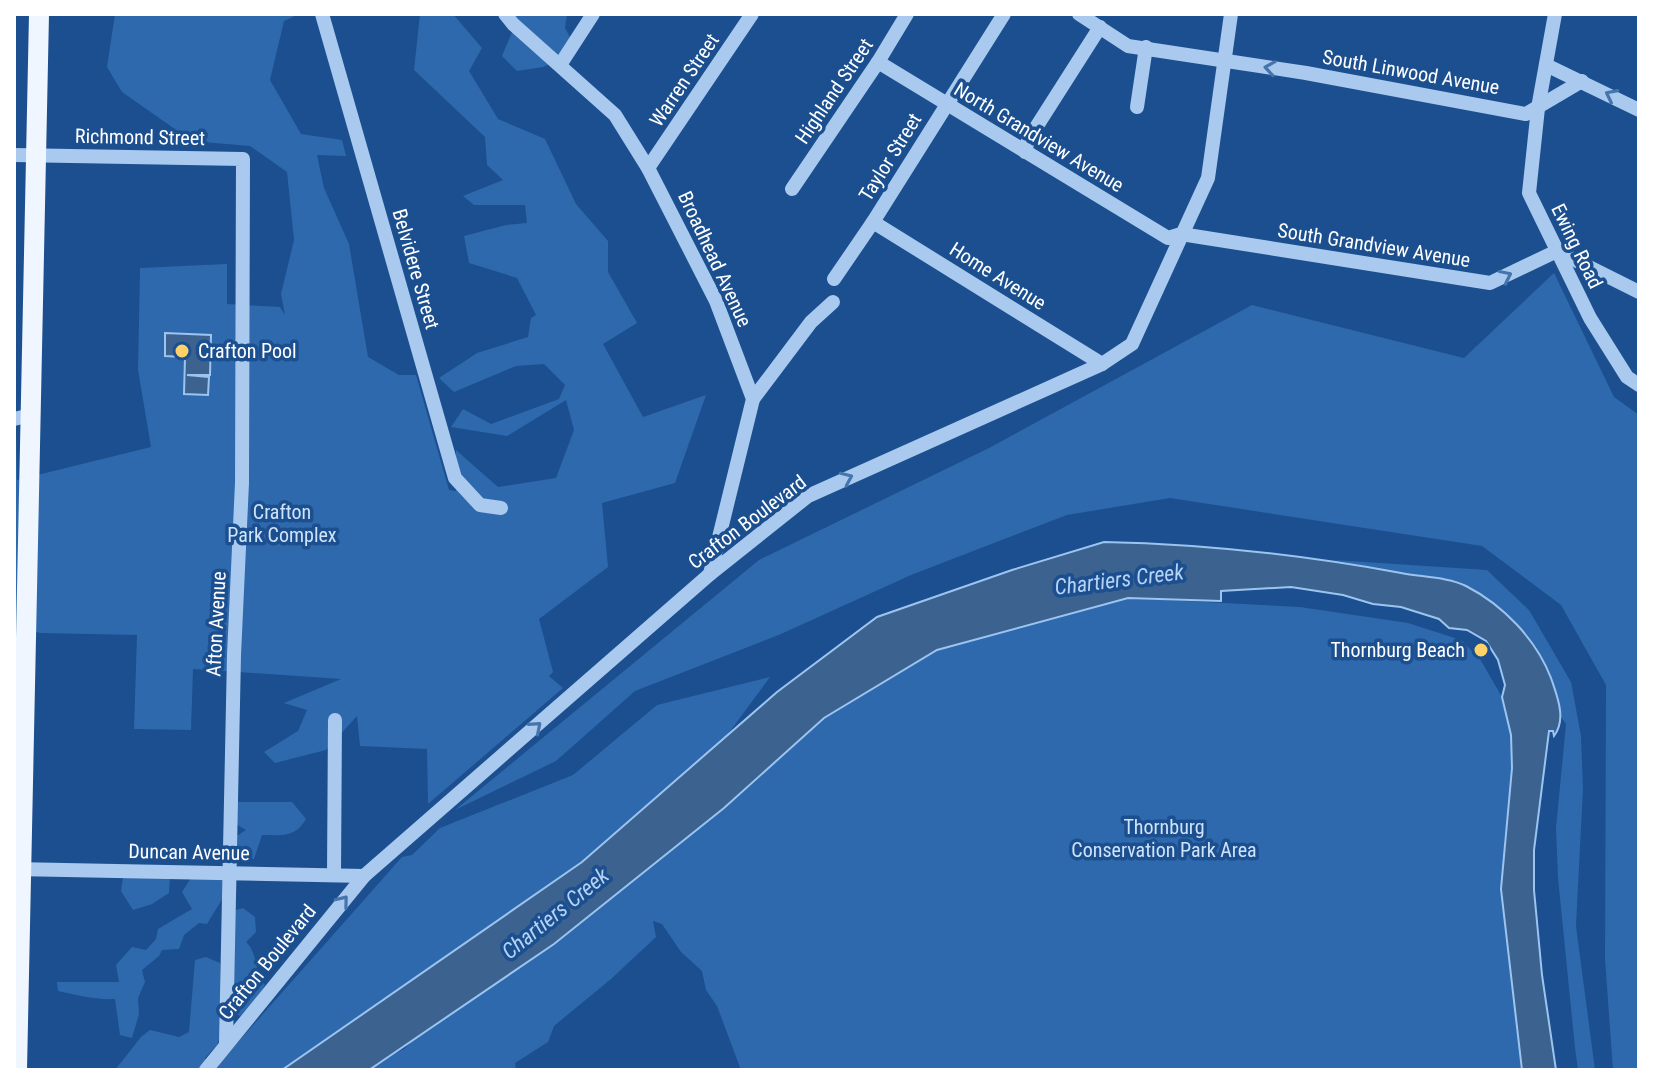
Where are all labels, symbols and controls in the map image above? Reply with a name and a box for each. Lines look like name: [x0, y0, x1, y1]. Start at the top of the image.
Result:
street label: Warren Street: [644, 29, 724, 131]
street label: Highland Street: [790, 34, 878, 148]
street label: South Linwood Avenue: [1321, 45, 1501, 99]
one-way arrow: [1263, 60, 1276, 77]
street label: North Grandview Avenue: [950, 77, 1128, 197]
one-way arrow: [1604, 90, 1619, 105]
street label: Taylor Street: [854, 108, 927, 205]
street label: Richmond Street: [75, 124, 205, 150]
street label: Broadhead Avenue: [673, 187, 757, 331]
street label: Ewing Road: [1546, 200, 1608, 292]
street label: Belvidere Street: [387, 206, 445, 332]
street label: South Grandview Avenue: [1276, 218, 1472, 272]
street label: Home Avenue: [945, 237, 1051, 315]
one-way arrow: [1497, 270, 1512, 285]
place label: Crafton Pool: [198, 339, 297, 363]
marker: Crafton Pool: [173, 342, 191, 360]
street label: Crafton Boulevard: [683, 470, 811, 574]
one-way arrow: [839, 472, 854, 488]
park label: Crafton Park Complex: [227, 500, 337, 547]
water label: Chartiers Creek: [1053, 559, 1186, 600]
street label: Afton Avenue: [201, 571, 231, 677]
place label: Thornburg Beach: [1330, 638, 1465, 662]
marker: Thornburg Beach: [1472, 641, 1490, 659]
one-way arrow: [526, 722, 541, 736]
park label: Thornburg Conservation Park Area: [1071, 815, 1257, 862]
street label: Duncan Avenue: [128, 839, 250, 865]
water label: Chartiers Creek: [497, 862, 614, 964]
one-way arrow: [333, 895, 348, 910]
street label: Crafton Boulevard: [213, 900, 321, 1024]

